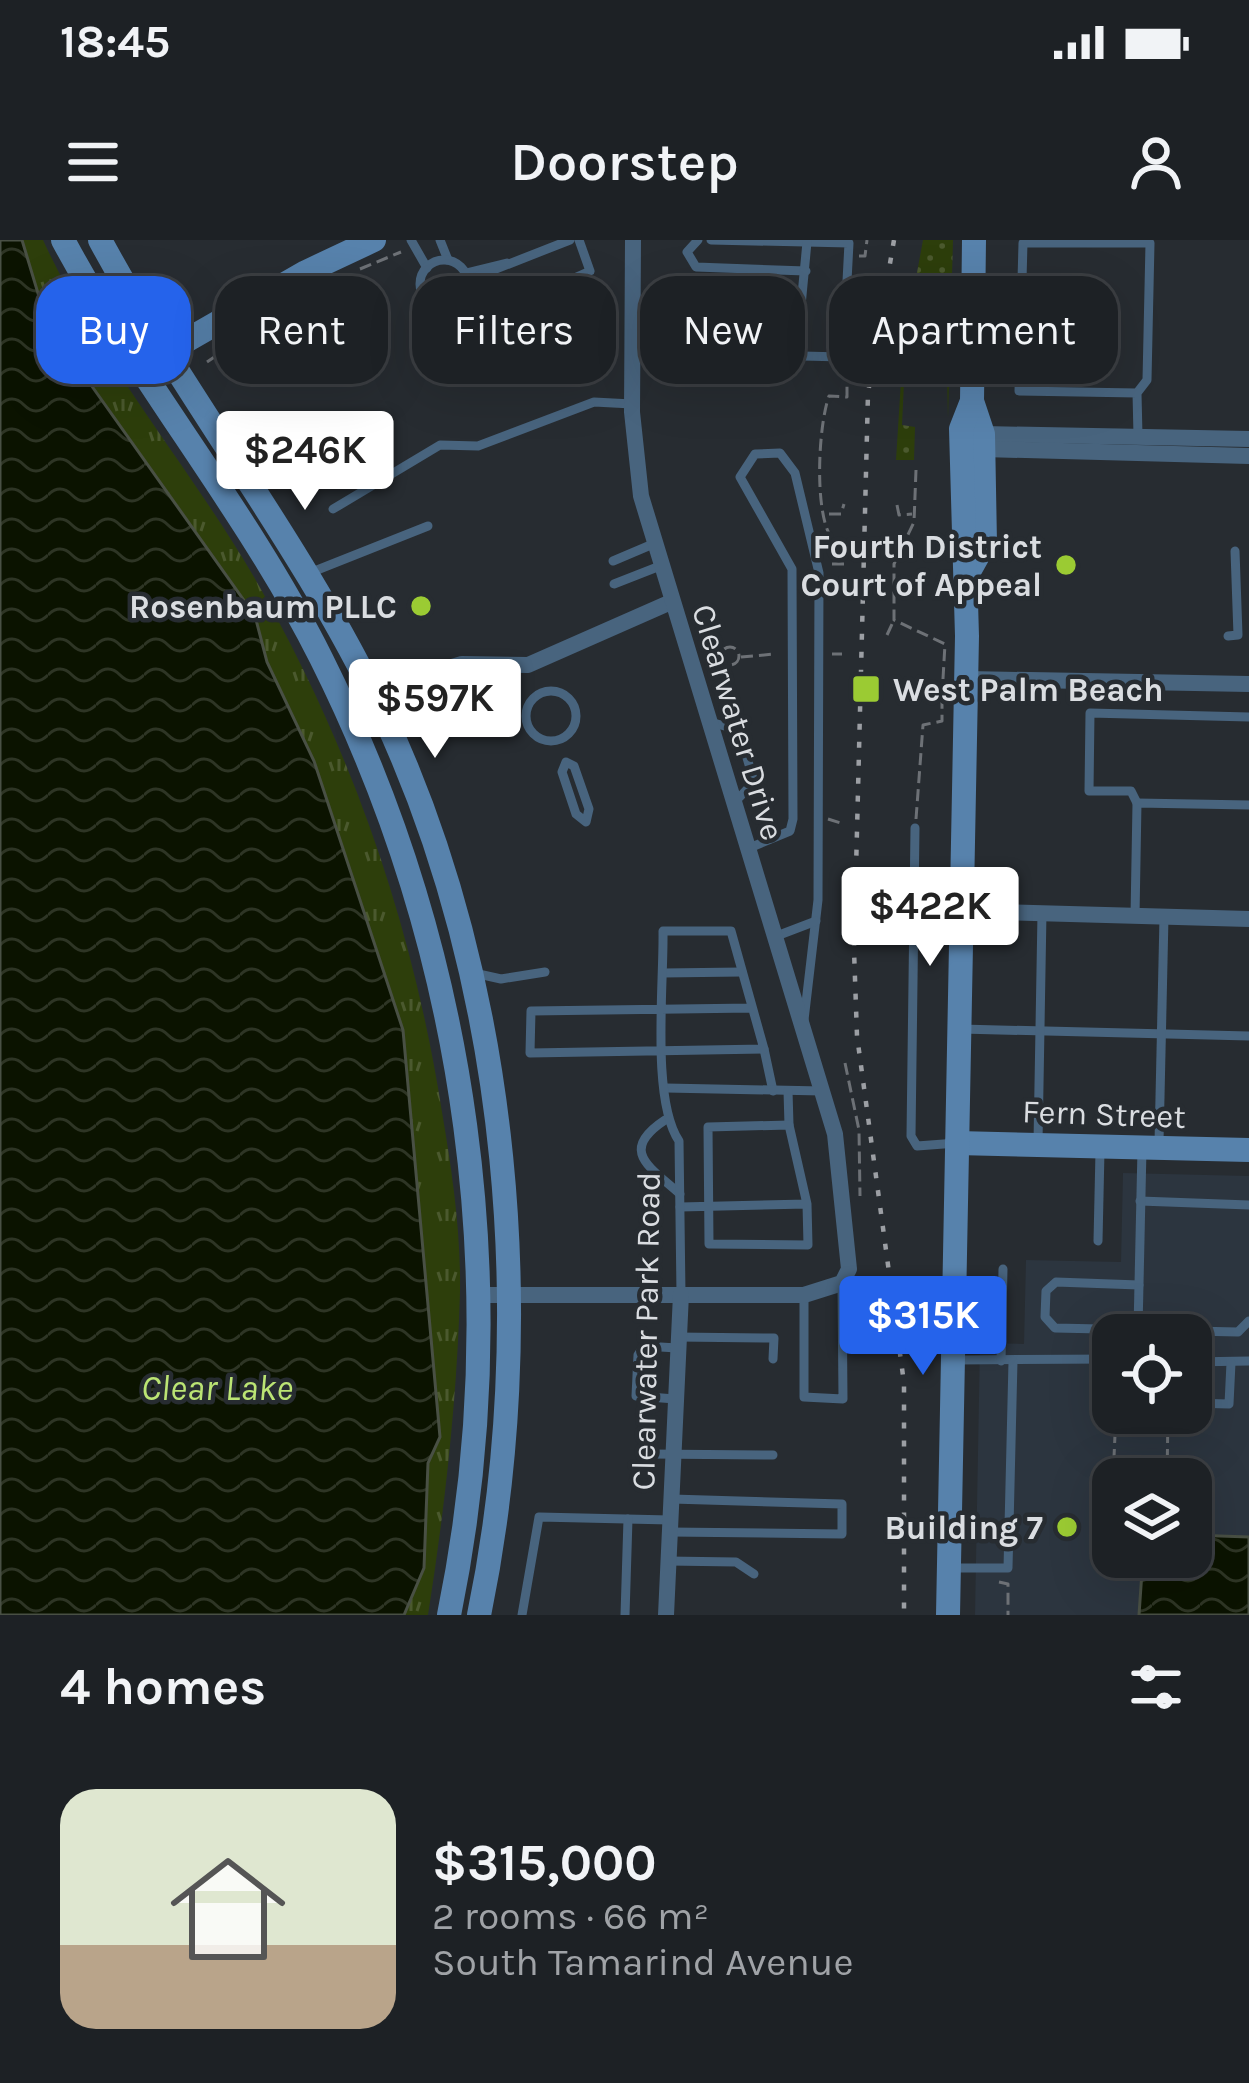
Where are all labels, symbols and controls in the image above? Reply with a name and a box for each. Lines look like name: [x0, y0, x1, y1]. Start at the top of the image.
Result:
text: 18:45: [60, 16, 170, 68]
icon: menu: [60, 129, 126, 195]
icon: person: [1123, 129, 1189, 195]
text: Doorstep: [510, 130, 739, 194]
chip: Buy: [36, 276, 191, 384]
chip: Rent: [215, 276, 388, 384]
chip: Filters: [412, 276, 616, 384]
chip: New: [640, 276, 805, 384]
chip: Apartment: [829, 276, 1118, 384]
pin: $246K: [221, 411, 389, 513]
text: $246K: [244, 427, 366, 473]
place label: Fourth District Court of Appeal: [801, 528, 1042, 604]
marker: Fourth District Court of Appeal: [1053, 552, 1079, 578]
place label: Rosenbaum PLLC: [129, 588, 397, 626]
marker: Rosenbaum PLLC: [408, 593, 434, 619]
street label: Clearwater Drive: [684, 600, 792, 845]
pin: $597K: [351, 659, 519, 761]
place label: West Palm Beach: [893, 671, 1164, 709]
marker: West Palm Beach: [850, 673, 882, 705]
text: $597K: [376, 675, 494, 721]
pin: $422K: [846, 867, 1014, 969]
text: $422K: [869, 883, 991, 929]
street label: Fern Street: [1022, 1092, 1186, 1136]
street label: Clearwater Park Road: [624, 1171, 668, 1491]
pin: $315K: [839, 1276, 1007, 1378]
text: $315K: [866, 1292, 980, 1338]
map controls: [1092, 1314, 1212, 1578]
button: locate: [1092, 1314, 1212, 1434]
water label: Clear Lake: [141, 1367, 293, 1409]
button: layers: [1092, 1458, 1212, 1578]
place label: Building 7: [884, 1509, 1043, 1547]
marker: Building 7: [1054, 1514, 1080, 1540]
icon: filters: [1123, 1654, 1189, 1720]
text: 4 homes: [60, 1657, 266, 1717]
text: $315,000: [432, 1833, 656, 1893]
icon: home: [156, 1837, 300, 1981]
text: 2 rooms · 66 m²: [432, 1893, 709, 1939]
text: South Tamarind Avenue: [432, 1939, 854, 1985]

